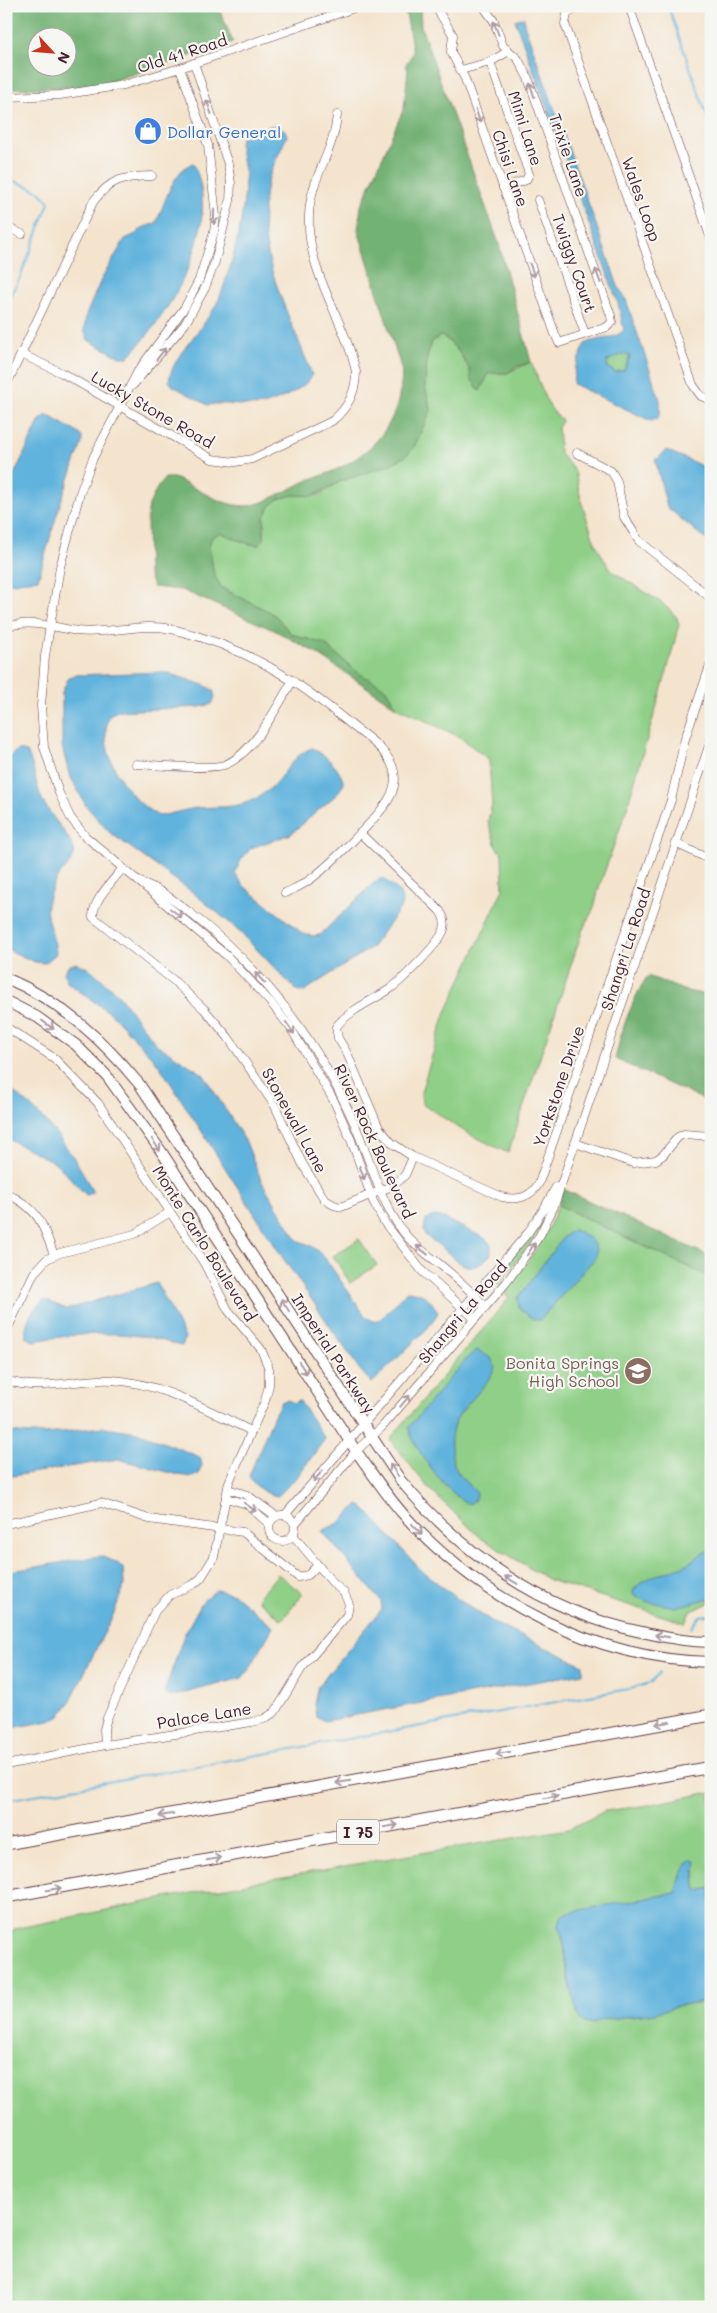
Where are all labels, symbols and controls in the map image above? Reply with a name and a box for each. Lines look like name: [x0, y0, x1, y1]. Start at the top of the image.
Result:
one-way arrow: [491, 21, 500, 36]
north arrow: [28, 28, 78, 78]
street label: Old 41 Road: [134, 29, 230, 77]
text: N: [53, 49, 75, 67]
one-way arrow: [527, 82, 536, 98]
street label: Mimi Lane: [504, 88, 548, 168]
one-way arrow: [204, 100, 213, 116]
one-way arrow: [474, 108, 483, 123]
street label: Trixie Lane: [545, 110, 593, 200]
shop icon: Dollar General: [133, 116, 163, 146]
place label: Dollar General: [167, 121, 281, 142]
street label: Chisi Lane: [488, 127, 534, 209]
street label: Wales Loop: [618, 154, 666, 244]
one-way arrow: [210, 208, 219, 224]
street label: Twiggy Court: [548, 211, 602, 315]
one-way arrow: [528, 261, 537, 277]
one-way arrow: [593, 269, 602, 284]
one-way arrow: [155, 348, 166, 361]
street label: Lucky Stone Road: [88, 365, 218, 453]
street label: Shangri La Road: [595, 885, 655, 1013]
one-way arrow: [169, 908, 183, 918]
one-way arrow: [254, 972, 266, 984]
one-way arrow: [41, 1020, 55, 1030]
one-way arrow: [285, 1021, 295, 1035]
street label: Yorkstone Drive: [527, 1023, 589, 1149]
street label: River Rock Boulevard: [330, 1060, 420, 1222]
street label: Stonewall Lane: [257, 1064, 333, 1176]
one-way arrow: [151, 1137, 161, 1151]
street label: Monte Carlo Boulevard: [148, 1161, 262, 1325]
one-way arrow: [358, 1164, 367, 1180]
one-way arrow: [526, 1242, 536, 1256]
one-way arrow: [416, 1245, 429, 1256]
street label: Shangri La Road: [413, 1256, 511, 1368]
street label: Imperial Parkway: [287, 1289, 381, 1417]
one-way arrow: [280, 1298, 290, 1312]
place label: Bonita Springs High School: [506, 1352, 619, 1391]
school or university icon: Bonita Springs High School: [623, 1356, 653, 1386]
one-way arrow: [298, 1361, 308, 1375]
one-way arrow: [399, 1394, 410, 1407]
one-way arrow: [388, 1463, 398, 1477]
one-way arrow: [313, 1470, 324, 1483]
one-way arrow: [242, 1502, 256, 1512]
one-way arrow: [411, 1522, 423, 1534]
one-way arrow: [505, 1574, 519, 1584]
one-way arrow: [655, 1631, 671, 1641]
street label: Palace Lane: [155, 1697, 253, 1733]
one-way arrow: [655, 1719, 671, 1729]
one-way arrow: [495, 1749, 511, 1758]
one-way arrow: [336, 1778, 352, 1788]
one-way arrow: [542, 1792, 558, 1801]
one-way arrow: [159, 1811, 175, 1820]
road number: I 75: [337, 1820, 379, 1844]
one-way arrow: [383, 1821, 399, 1831]
one-way arrow: [206, 1854, 222, 1864]
one-way arrow: [46, 1883, 62, 1893]

